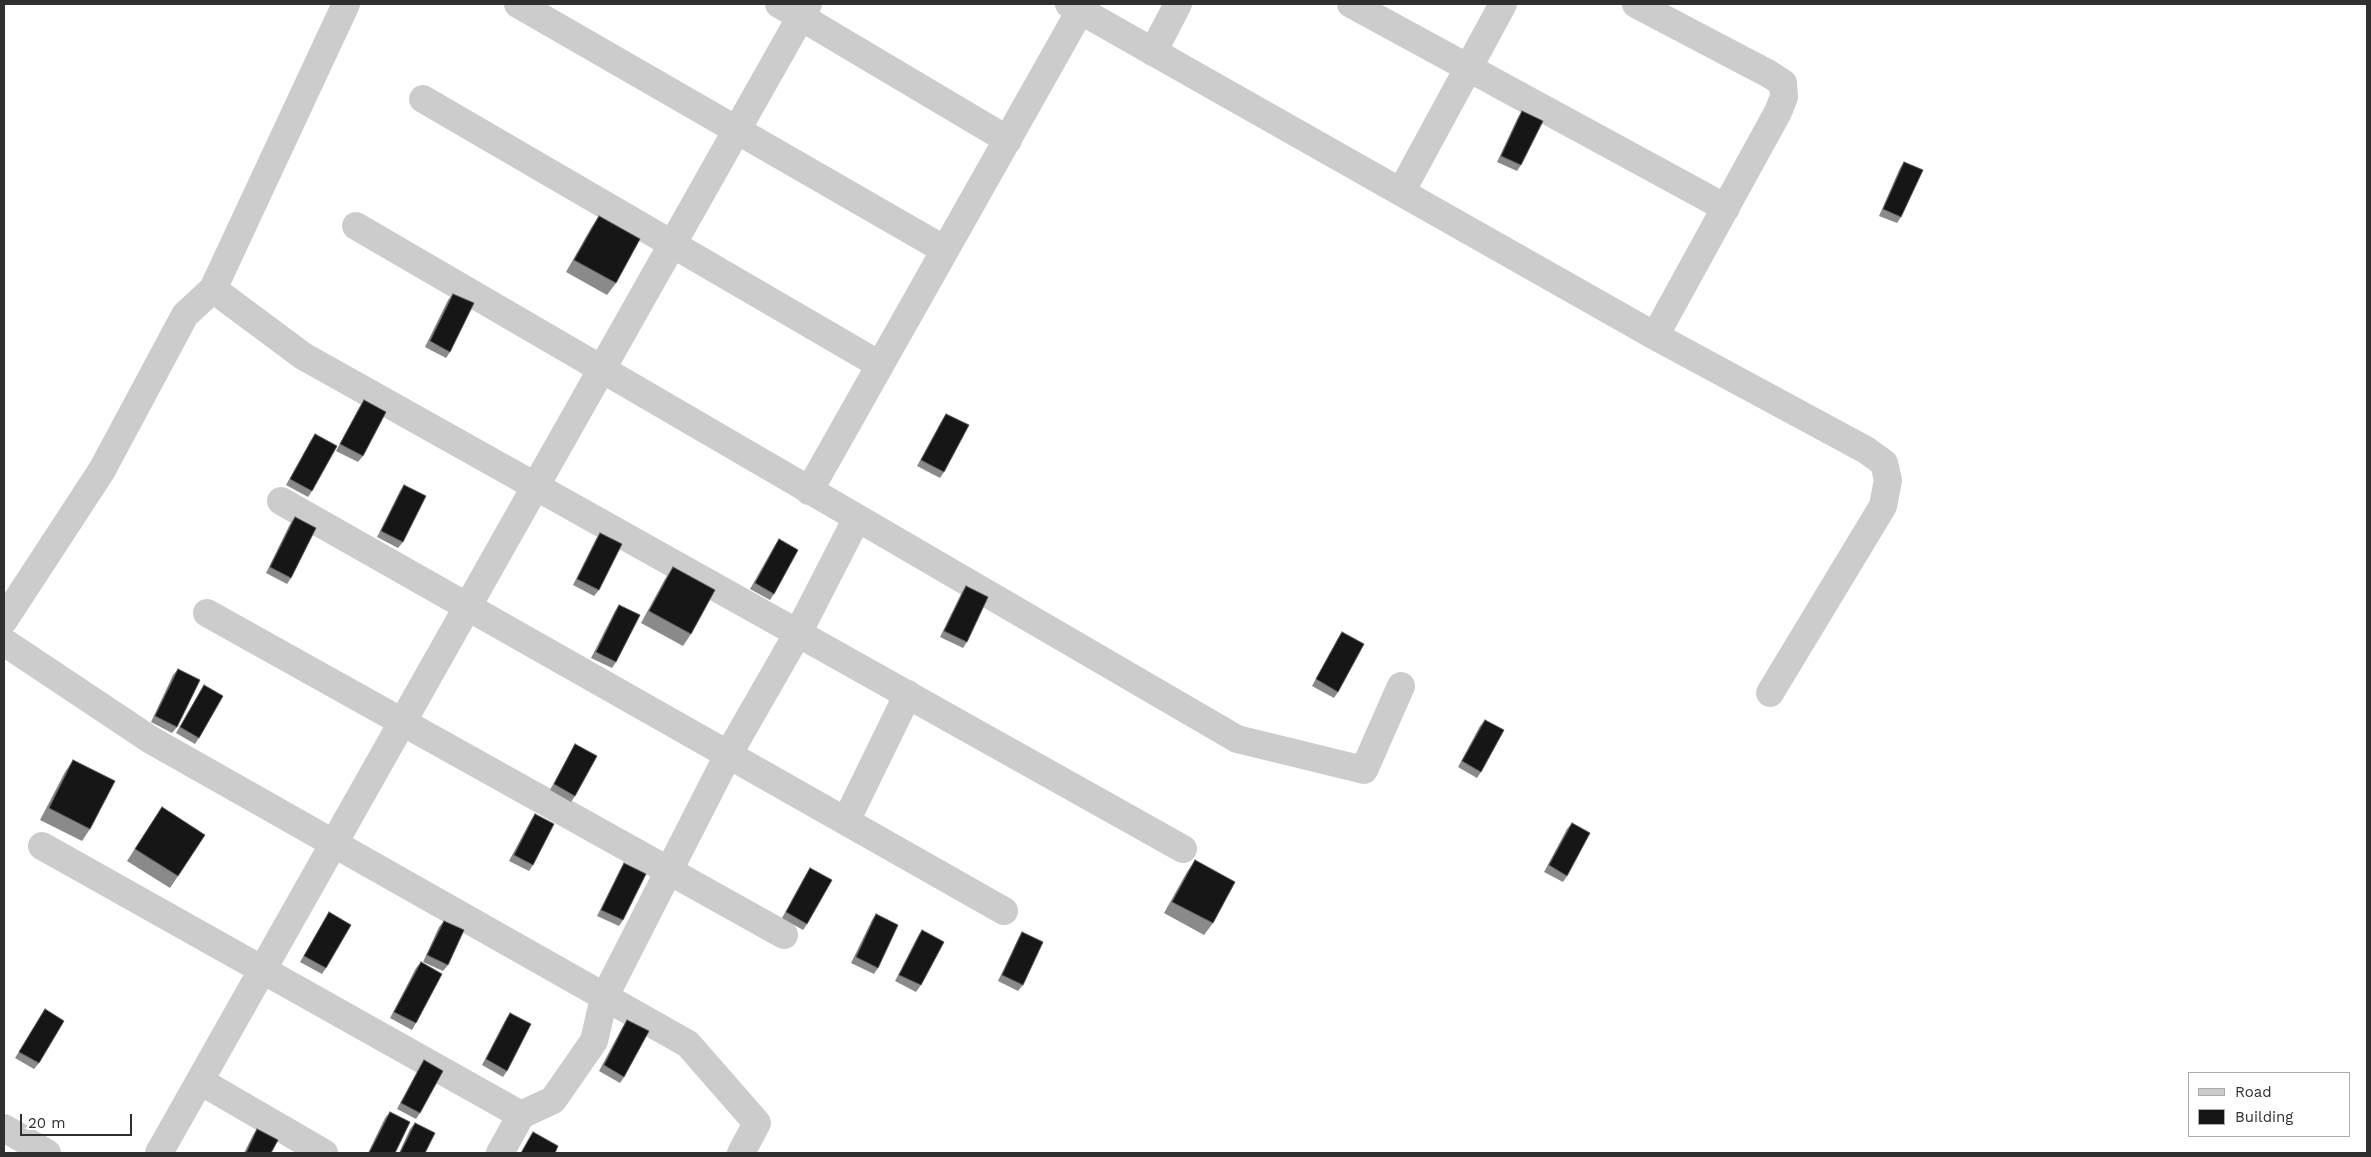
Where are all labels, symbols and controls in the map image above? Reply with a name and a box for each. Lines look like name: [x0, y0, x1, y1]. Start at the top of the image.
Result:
legend: [2188, 1072, 2351, 1137]
text: Road: [2235, 1083, 2272, 1101]
scale bar: [22, 1104, 135, 1136]
text: Building: [2235, 1108, 2293, 1126]
text: 20 m: [28, 1114, 66, 1132]

